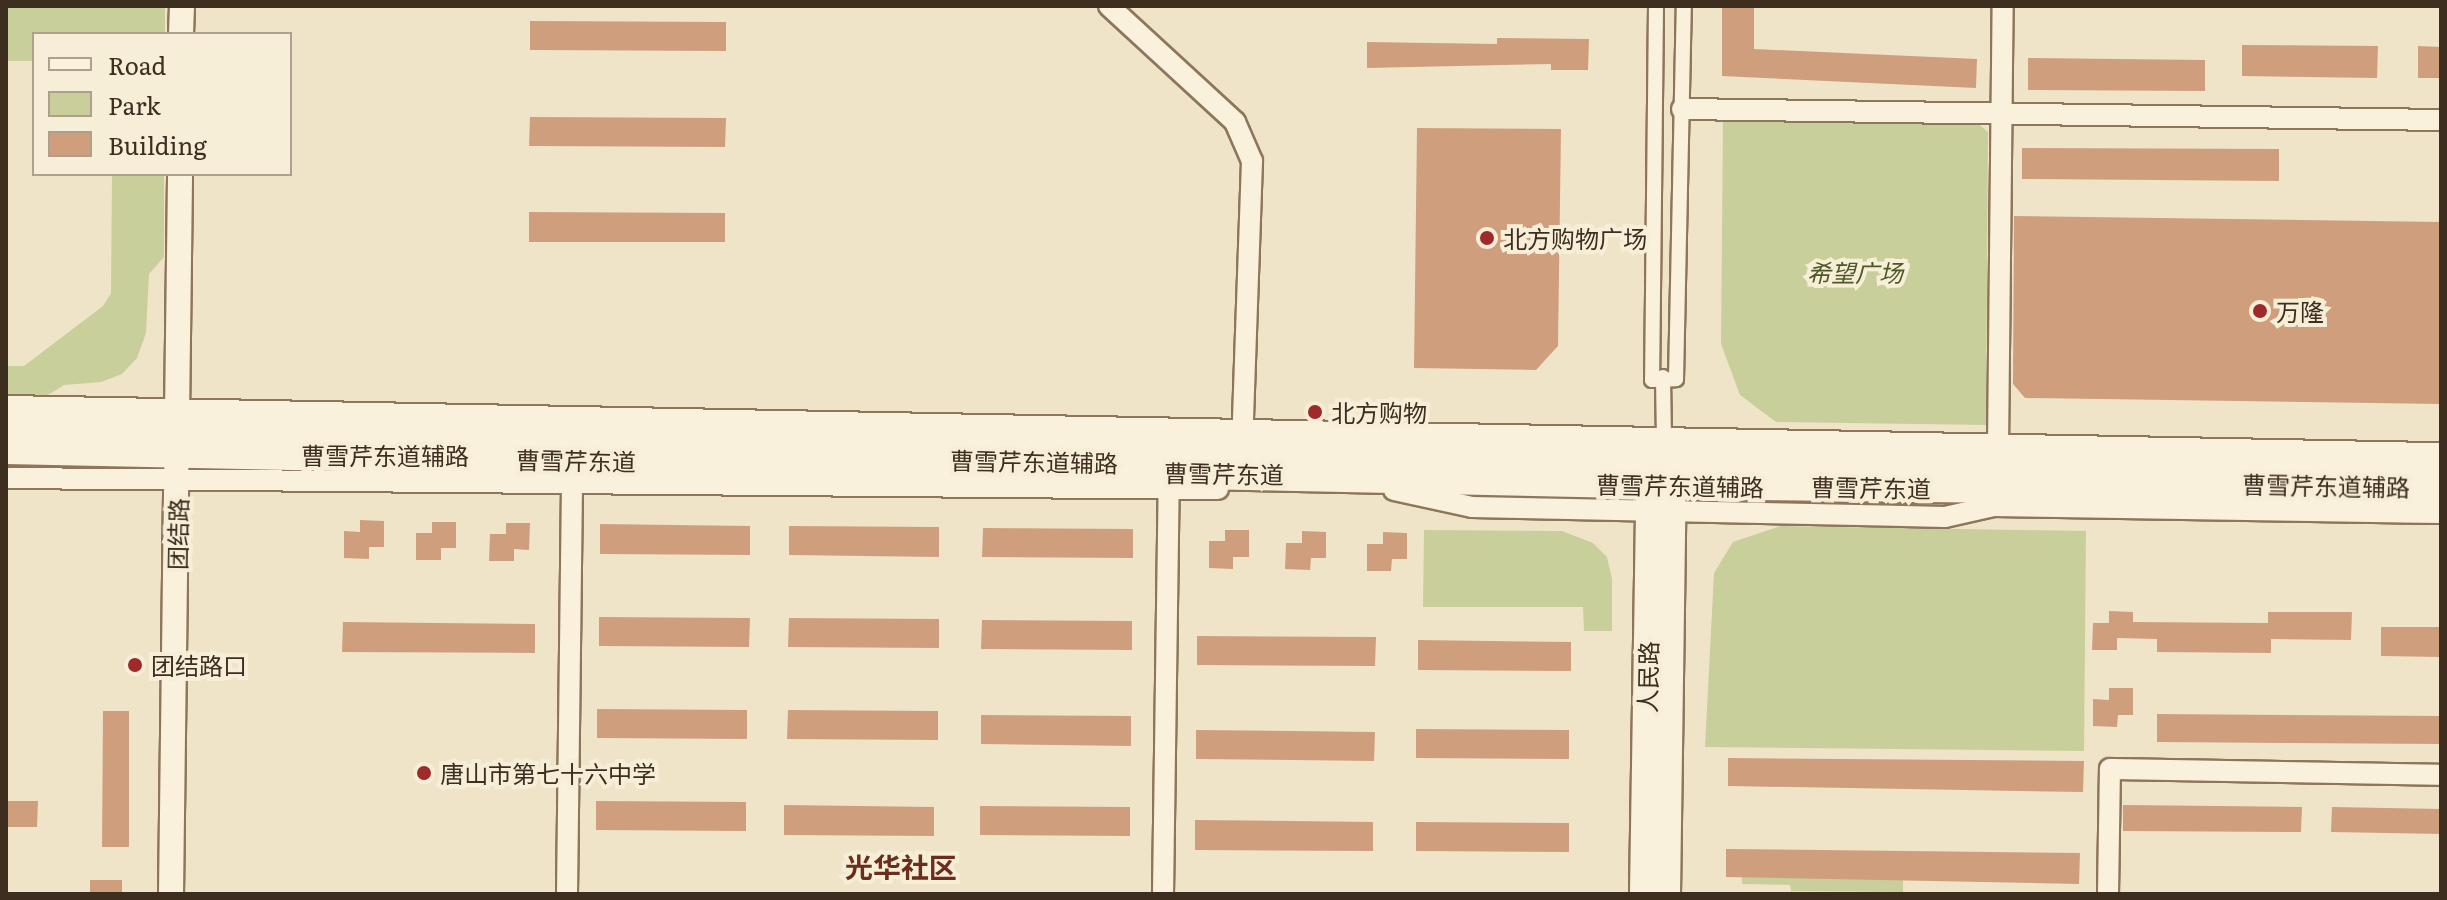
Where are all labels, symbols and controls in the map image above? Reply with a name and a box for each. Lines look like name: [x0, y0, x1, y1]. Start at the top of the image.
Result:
legend: [32, 32, 292, 176]
text: Road: [108, 47, 166, 82]
text: Park: [108, 87, 161, 122]
text: Building: [108, 127, 207, 162]
place label: 北方购物广场: [1503, 224, 1647, 252]
marker: 北方购物广场: [1478, 229, 1496, 247]
park label: 希望广场: [1807, 258, 1903, 286]
place label: 万隆: [2276, 297, 2324, 325]
marker: 万隆: [2251, 302, 2269, 320]
place label: 北方购物: [1331, 398, 1427, 426]
marker: 北方购物: [1306, 403, 1324, 421]
street label: 曹雪芹东道辅路: [301, 441, 469, 469]
street label: 曹雪芹东道: [516, 445, 636, 475]
street label: 曹雪芹东道辅路: [950, 445, 1118, 477]
street label: 曹雪芹东道: [1164, 458, 1284, 488]
street label: 曹雪芹东道辅路: [1596, 469, 1764, 501]
street label: 曹雪芹东道辅路: [2242, 469, 2410, 501]
street label: 曹雪芹东道: [1811, 472, 1931, 502]
street label: 团结路: [162, 498, 192, 570]
street label: 人民路: [1632, 641, 1662, 713]
place label: 团结路口: [151, 651, 247, 679]
marker: 团结路口: [126, 656, 144, 674]
place label: 唐山市第七十六中学: [440, 759, 656, 787]
marker: 唐山市第七十六中学: [415, 764, 433, 782]
district label: 光华社区: [845, 849, 957, 883]

